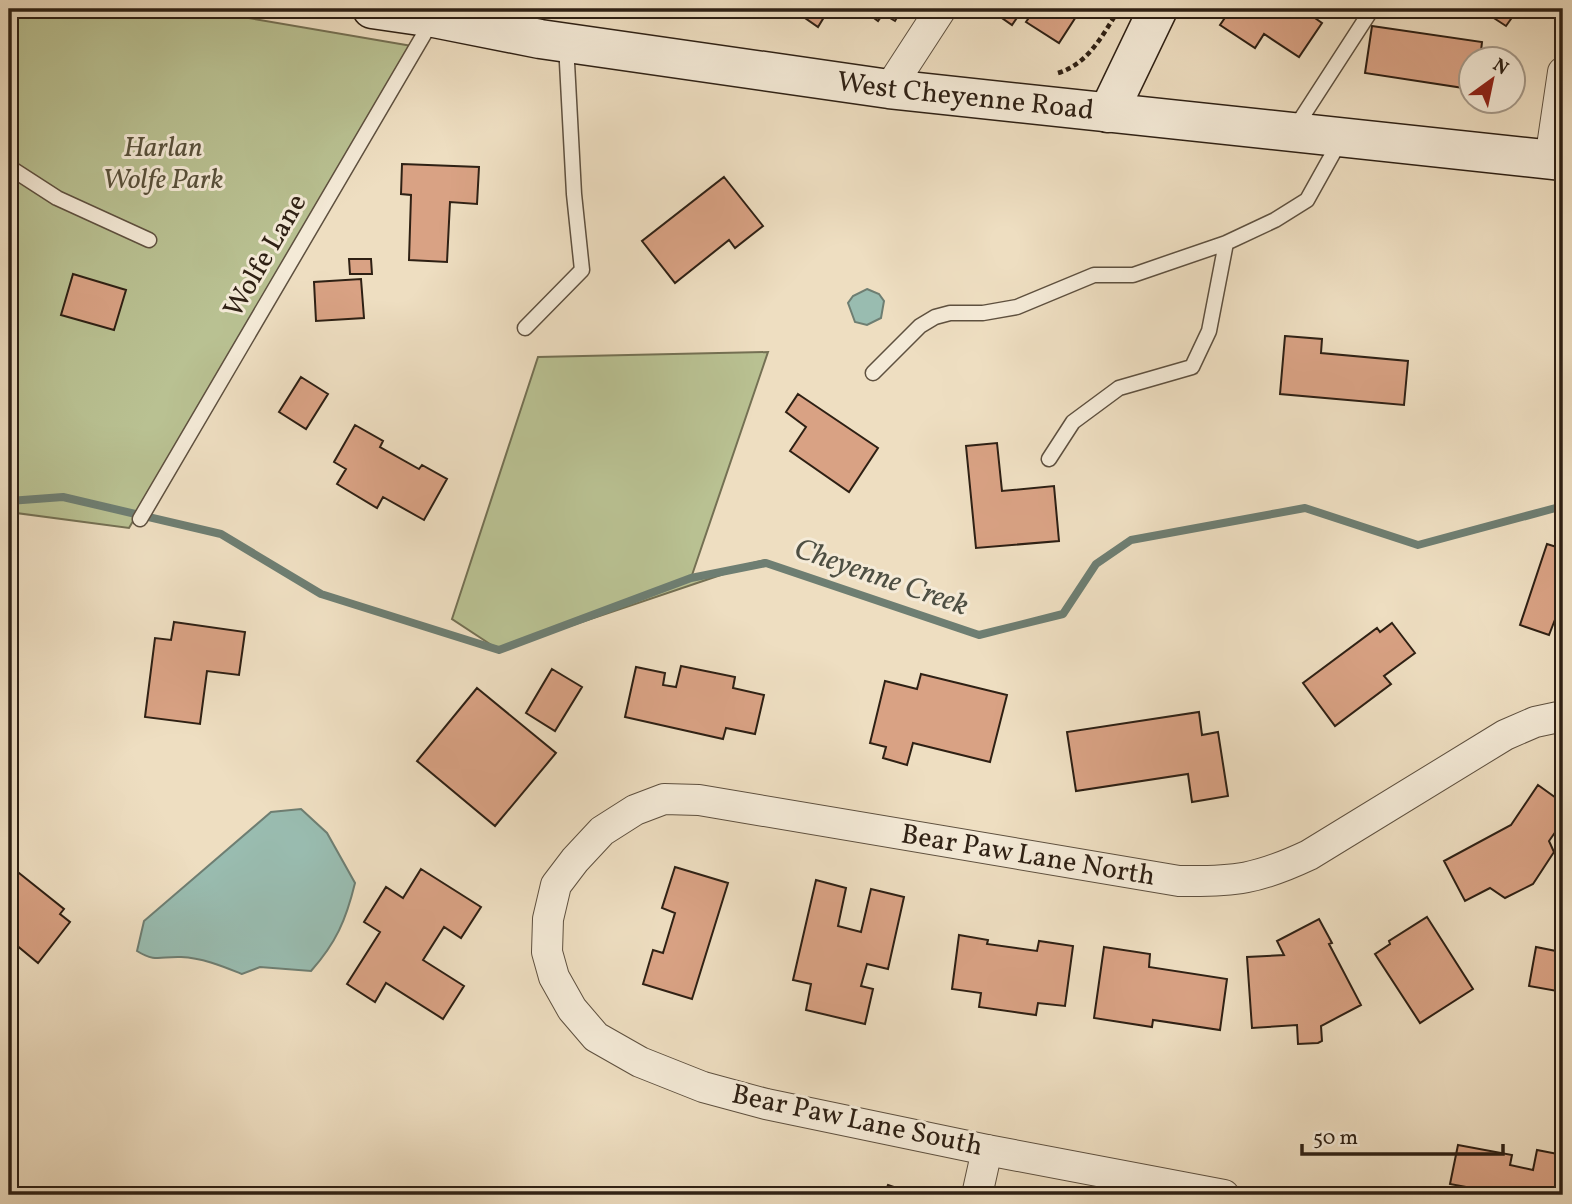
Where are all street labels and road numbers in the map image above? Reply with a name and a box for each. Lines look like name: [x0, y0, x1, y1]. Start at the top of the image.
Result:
street label: West Cheyenne Road: [834, 62, 1096, 130]
street label: Wolfe Lane: [215, 187, 317, 325]
street label: Bear Paw Lane North: [898, 815, 1158, 896]
street label: Bear Paw Lane South: [728, 1075, 986, 1167]

